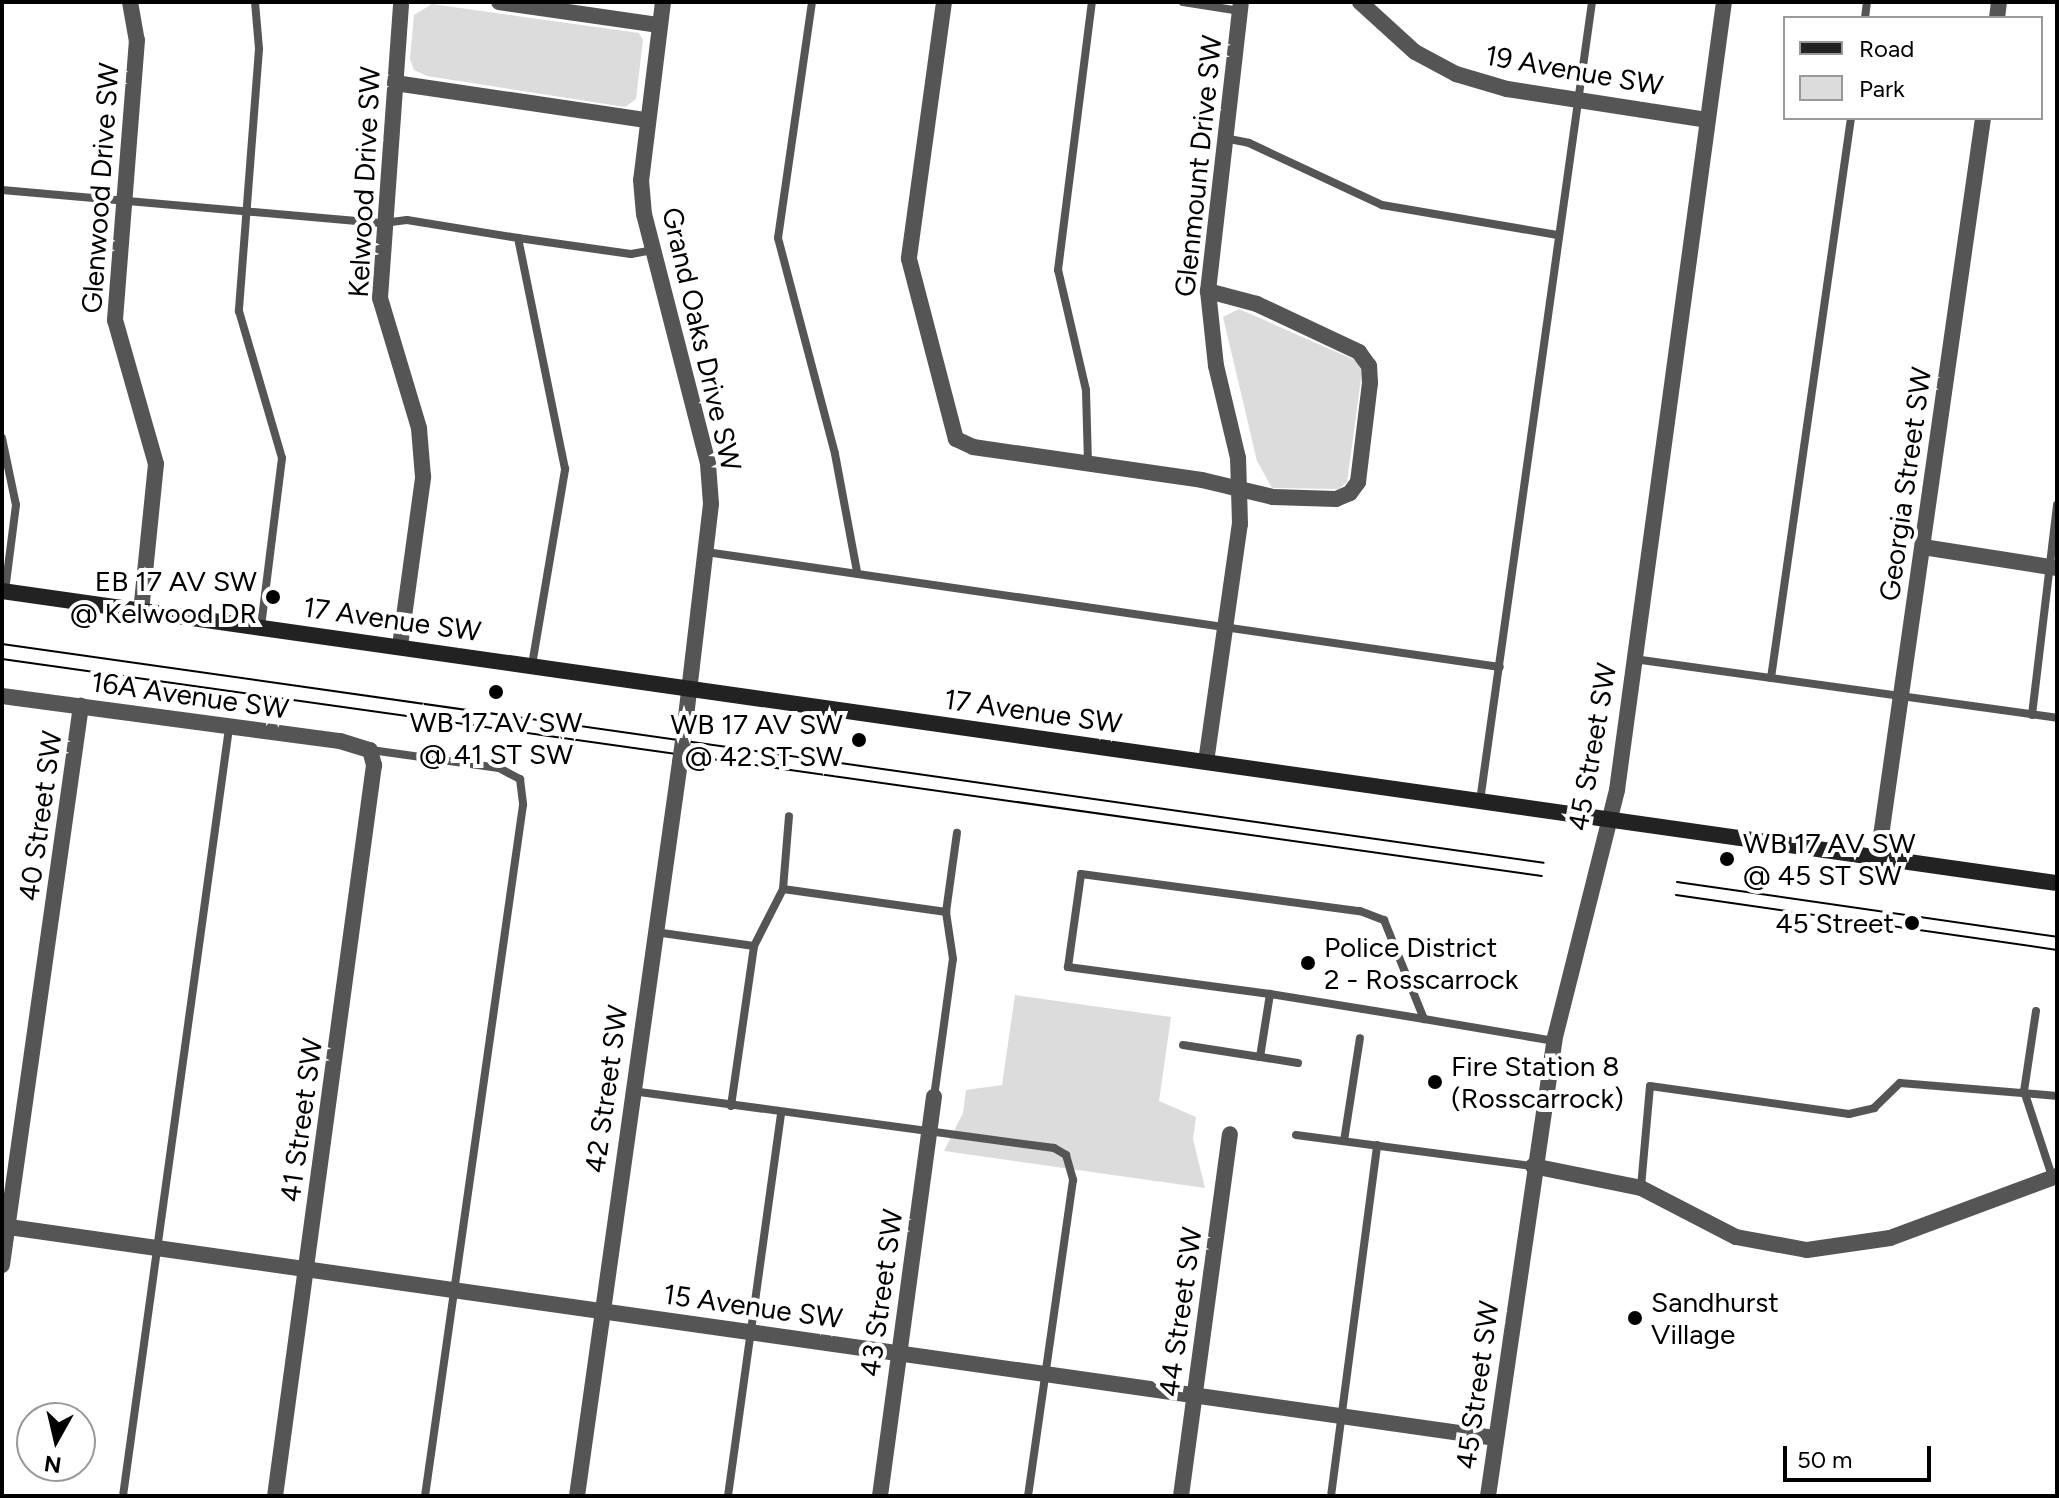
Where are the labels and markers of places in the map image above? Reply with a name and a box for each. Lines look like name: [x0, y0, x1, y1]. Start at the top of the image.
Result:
place label: EB 17 AV SW @ Kelwood DR: [70, 564, 257, 630]
marker: EB 17 AV SW @ Kelwood DR: [264, 588, 282, 606]
marker: WB 17 AV SW @ 41 ST SW: [487, 683, 505, 701]
place label: WB 17 AV SW @ 41 ST SW: [410, 705, 582, 771]
place label: WB 17 AV SW @ 42 ST SW: [670, 707, 843, 773]
marker: WB 17 AV SW @ 42 ST SW: [850, 731, 868, 749]
place label: WB 17 AV SW @ 45 ST SW: [1743, 826, 1916, 892]
marker: WB 17 AV SW @ 45 ST SW: [1718, 850, 1736, 868]
place label: 45 Street: [1775, 906, 1894, 940]
marker: 45 Street: [1901, 912, 1923, 934]
place label: Police District 2 - Rosscarrock: [1324, 930, 1518, 996]
marker: Police District 2 - Rosscarrock: [1299, 954, 1317, 972]
place label: Fire Station 8 (Rosscarrock): [1451, 1049, 1624, 1115]
marker: Fire Station 8 (Rosscarrock): [1426, 1073, 1444, 1091]
place label: Sandhurst Village: [1651, 1285, 1779, 1351]
marker: Sandhurst Village: [1626, 1309, 1644, 1327]

